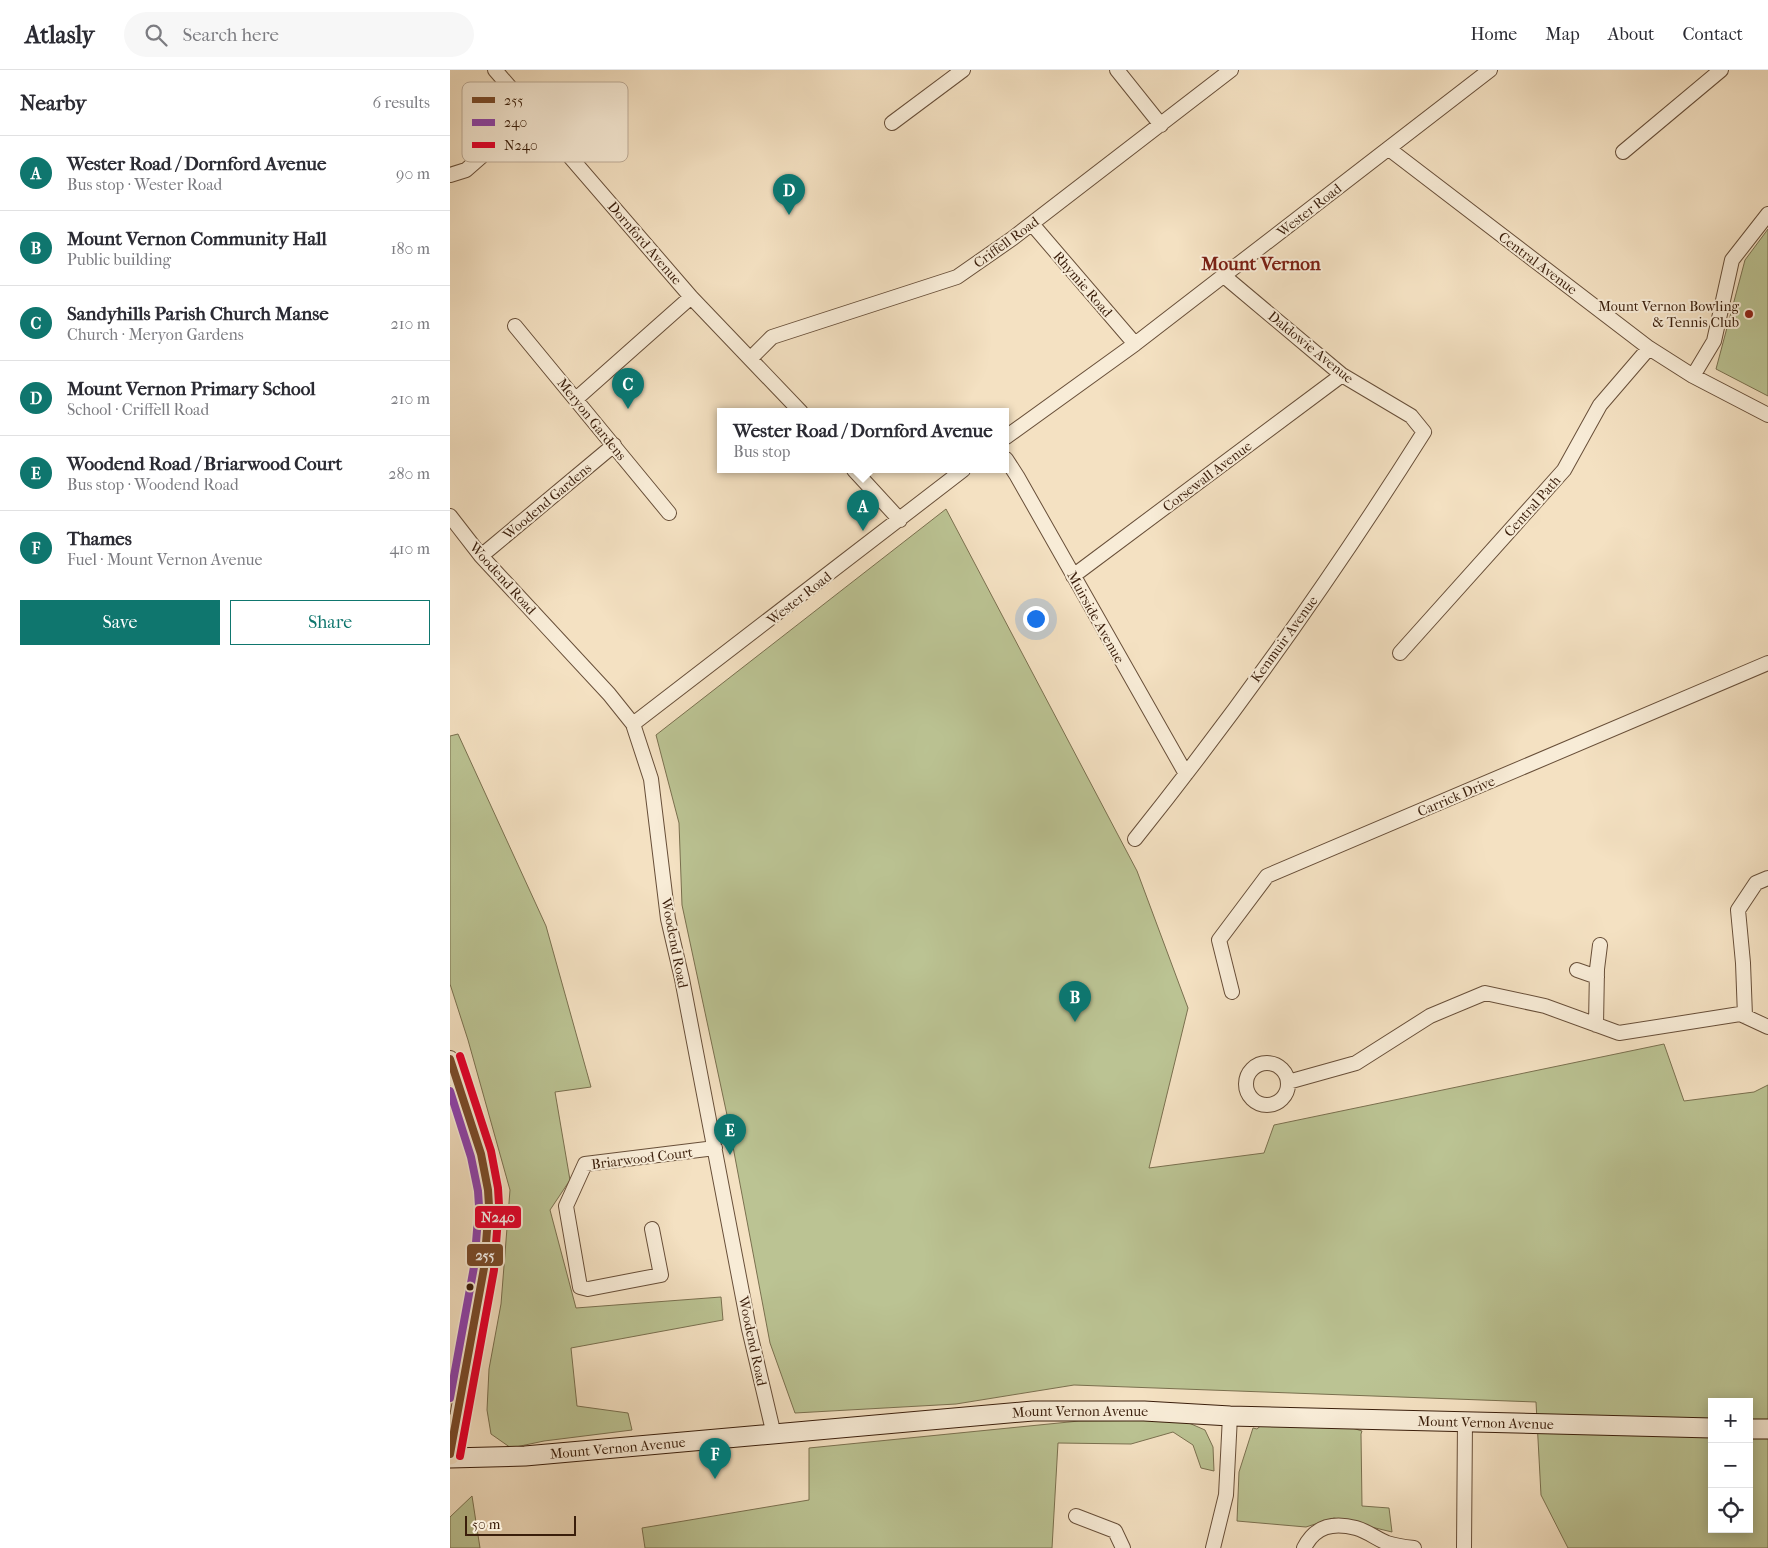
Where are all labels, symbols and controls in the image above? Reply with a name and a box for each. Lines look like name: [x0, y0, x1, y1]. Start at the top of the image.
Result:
search box: [124, 12, 474, 57]
text: Atlasly: [25, 21, 94, 49]
icon: search: [142, 21, 170, 49]
text: Search here: [182, 24, 279, 46]
text: Home: [1470, 24, 1517, 45]
text: Map: [1545, 24, 1580, 45]
text: About: [1608, 24, 1654, 45]
text: Contact: [1682, 24, 1743, 45]
legend: [462, 82, 628, 162]
text: Nearby: [20, 91, 86, 115]
text: 255: [504, 92, 523, 109]
text: 6 results: [372, 93, 430, 112]
text: 240: [504, 114, 527, 131]
text: N240: [504, 137, 538, 154]
text: Wester Road / Dornford Avenue: [67, 153, 326, 175]
text: A: [31, 164, 41, 183]
text: 90 m: [396, 164, 430, 183]
pin: D: [773, 174, 805, 215]
text: Bus stop · Wester Road: [67, 175, 222, 194]
street label: Wester Road: [1273, 180, 1345, 241]
street label: Dornford Avenue: [604, 198, 685, 288]
street label: Criffell Road: [970, 213, 1043, 272]
text: Mount Vernon Community Hall: [67, 228, 327, 250]
street label: Central Avenue: [1495, 228, 1580, 298]
text: B: [31, 239, 41, 258]
text: 180 m: [391, 239, 430, 258]
street label: Rhymie Road: [1049, 248, 1116, 321]
text: Public building: [67, 250, 171, 269]
district label: Mount Vernon: [1200, 253, 1322, 275]
place label: Mount Vernon Bowling & Tennis Club: [1598, 298, 1740, 331]
text: Sandyhills Parish Church Manse: [67, 303, 329, 325]
street label: Daldowie Avenue: [1265, 308, 1357, 387]
marker: Mount Vernon Bowling & Tennis Club: [1743, 308, 1755, 320]
text: C: [31, 314, 41, 333]
text: 210 m: [391, 314, 430, 333]
text: Church · Meryon Gardens: [67, 325, 244, 344]
pin: C: [612, 368, 644, 409]
street label: Meryon Gardens: [553, 375, 630, 464]
text: Mount Vernon Primary School: [67, 378, 316, 400]
text: D: [30, 389, 42, 408]
text: 210 m: [391, 389, 430, 408]
text: School · Criffell Road: [67, 400, 209, 419]
popup: [717, 408, 1009, 473]
text: Wester Road / Dornford Avenue: [733, 420, 993, 442]
street label: Corsewall Avenue: [1159, 437, 1255, 515]
text: Bus stop: [733, 442, 791, 461]
text: Woodend Road / Briarwood Court: [67, 453, 342, 475]
street label: Woodend Gardens: [499, 459, 595, 544]
text: E: [31, 464, 41, 483]
text: 280 m: [388, 464, 430, 483]
street label: Central Path: [1501, 472, 1564, 540]
text: Bus stop · Woodend Road: [67, 475, 239, 494]
pin: A: [847, 490, 879, 531]
text: Thames: [67, 528, 132, 550]
street label: Woodend Road: [465, 538, 540, 618]
text: F: [32, 539, 40, 558]
text: 410 m: [389, 539, 430, 558]
text: Fuel · Mount Vernon Avenue: [67, 550, 263, 569]
street label: Wester Road: [763, 568, 835, 629]
street label: Muirside Avenue: [1063, 568, 1128, 666]
street label: Kenmuir Avenue: [1247, 593, 1322, 686]
button: Save: [20, 600, 220, 645]
button: Share: [230, 600, 430, 645]
your location: [1023, 606, 1049, 632]
street label: Carrick Drive: [1415, 773, 1498, 820]
street label: Woodend Road: [657, 896, 692, 990]
pin: B: [1059, 981, 1091, 1022]
pin: E: [714, 1114, 746, 1155]
street label: Briarwood Court: [590, 1144, 694, 1173]
line badge: N240: [474, 1205, 522, 1229]
text: N240: [481, 1209, 515, 1226]
line badge: 255: [466, 1243, 504, 1267]
text: 255: [475, 1247, 495, 1264]
unlabelled marker: [465, 1282, 475, 1292]
street label: Woodend Road: [734, 1294, 770, 1388]
map controls: [1708, 1398, 1753, 1533]
button: +: [1708, 1398, 1753, 1443]
street label: Mount Vernon Avenue: [1011, 1403, 1149, 1422]
street label: Mount Vernon Avenue: [1417, 1413, 1554, 1433]
street label: Mount Vernon Avenue: [549, 1434, 686, 1463]
pin: F: [699, 1438, 731, 1479]
button: −: [1708, 1443, 1753, 1488]
button: locate: [1708, 1488, 1753, 1533]
scale bar: [465, 1513, 576, 1536]
text: 50 m: [472, 1516, 500, 1533]

